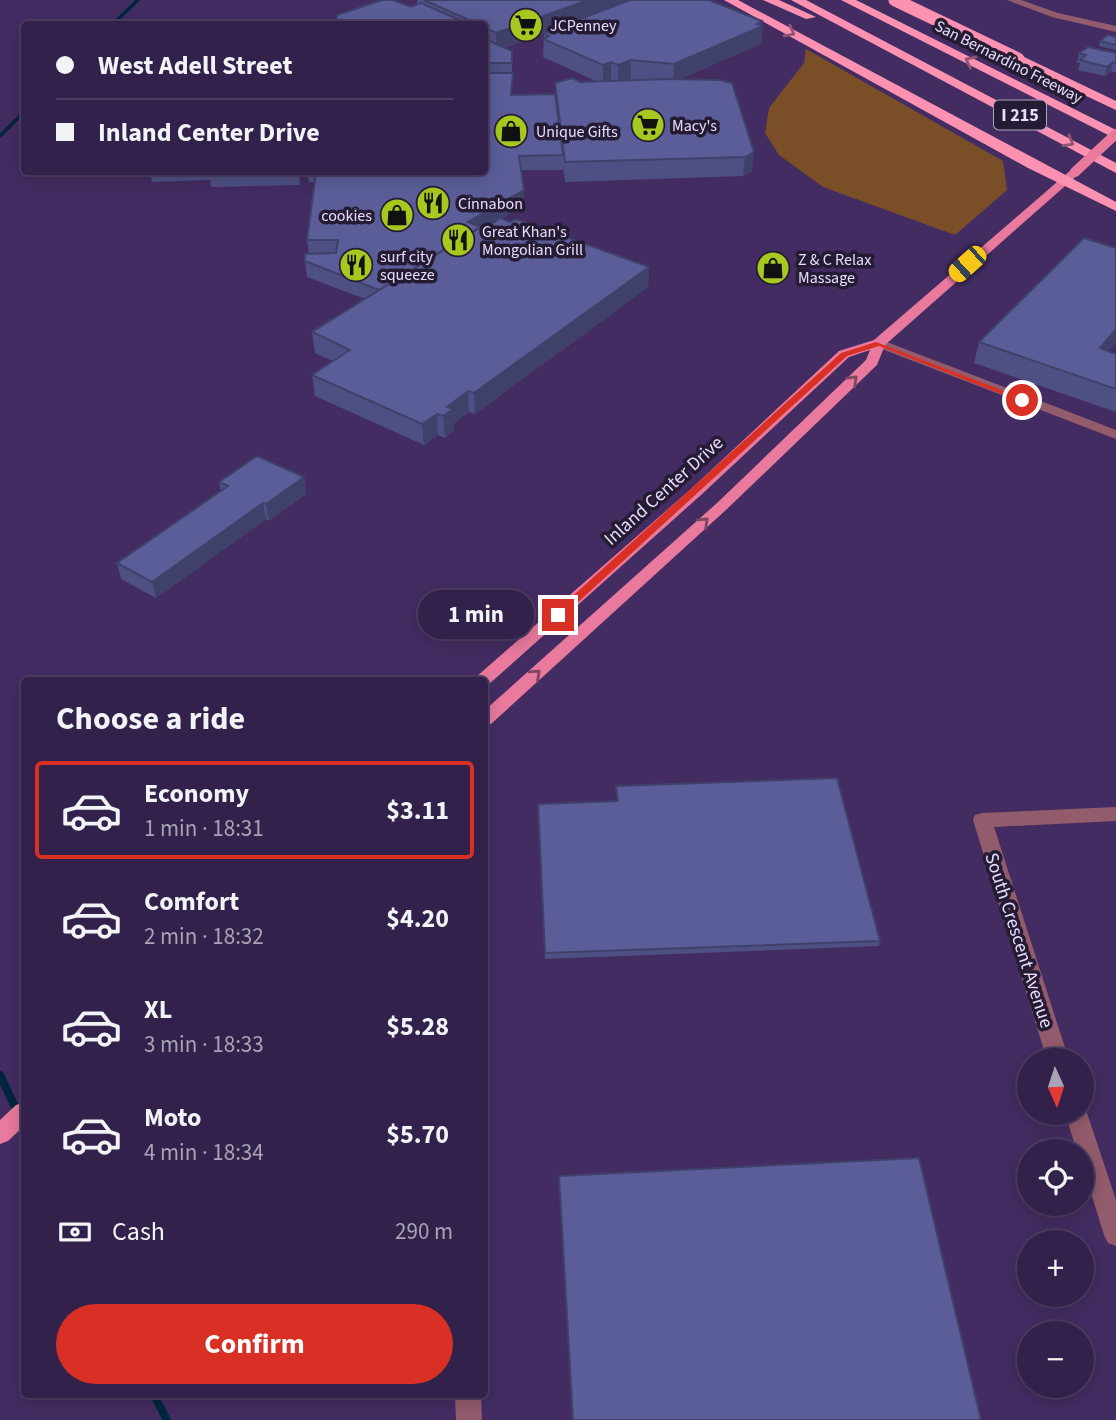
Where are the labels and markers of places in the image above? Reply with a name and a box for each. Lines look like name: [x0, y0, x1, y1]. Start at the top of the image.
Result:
supermarket icon: JCPenney: [507, 6, 545, 44]
place label: JCPenney: [550, 15, 617, 37]
supermarket icon: Macy's: [629, 106, 667, 144]
shop icon: Unique Gifts: [492, 112, 530, 150]
place label: Macy's: [672, 115, 717, 137]
place label: Unique Gifts: [536, 121, 618, 143]
restaurant icon: Cinnabon: [414, 184, 452, 222]
place label: Cinnabon: [458, 193, 523, 215]
shop icon: cookies: [378, 196, 416, 234]
place label: cookies: [321, 205, 372, 227]
restaurant icon: Great Khan's Mongolian Grill: [439, 221, 477, 259]
place label: Great Khan's Mongolian Grill: [482, 221, 583, 261]
restaurant icon: surf city squeeze: [337, 246, 375, 284]
place label: surf city squeeze: [380, 246, 435, 286]
shop icon: Z & C Relax Massage: [754, 249, 792, 287]
place label: Z & C Relax Massage: [798, 249, 871, 289]

